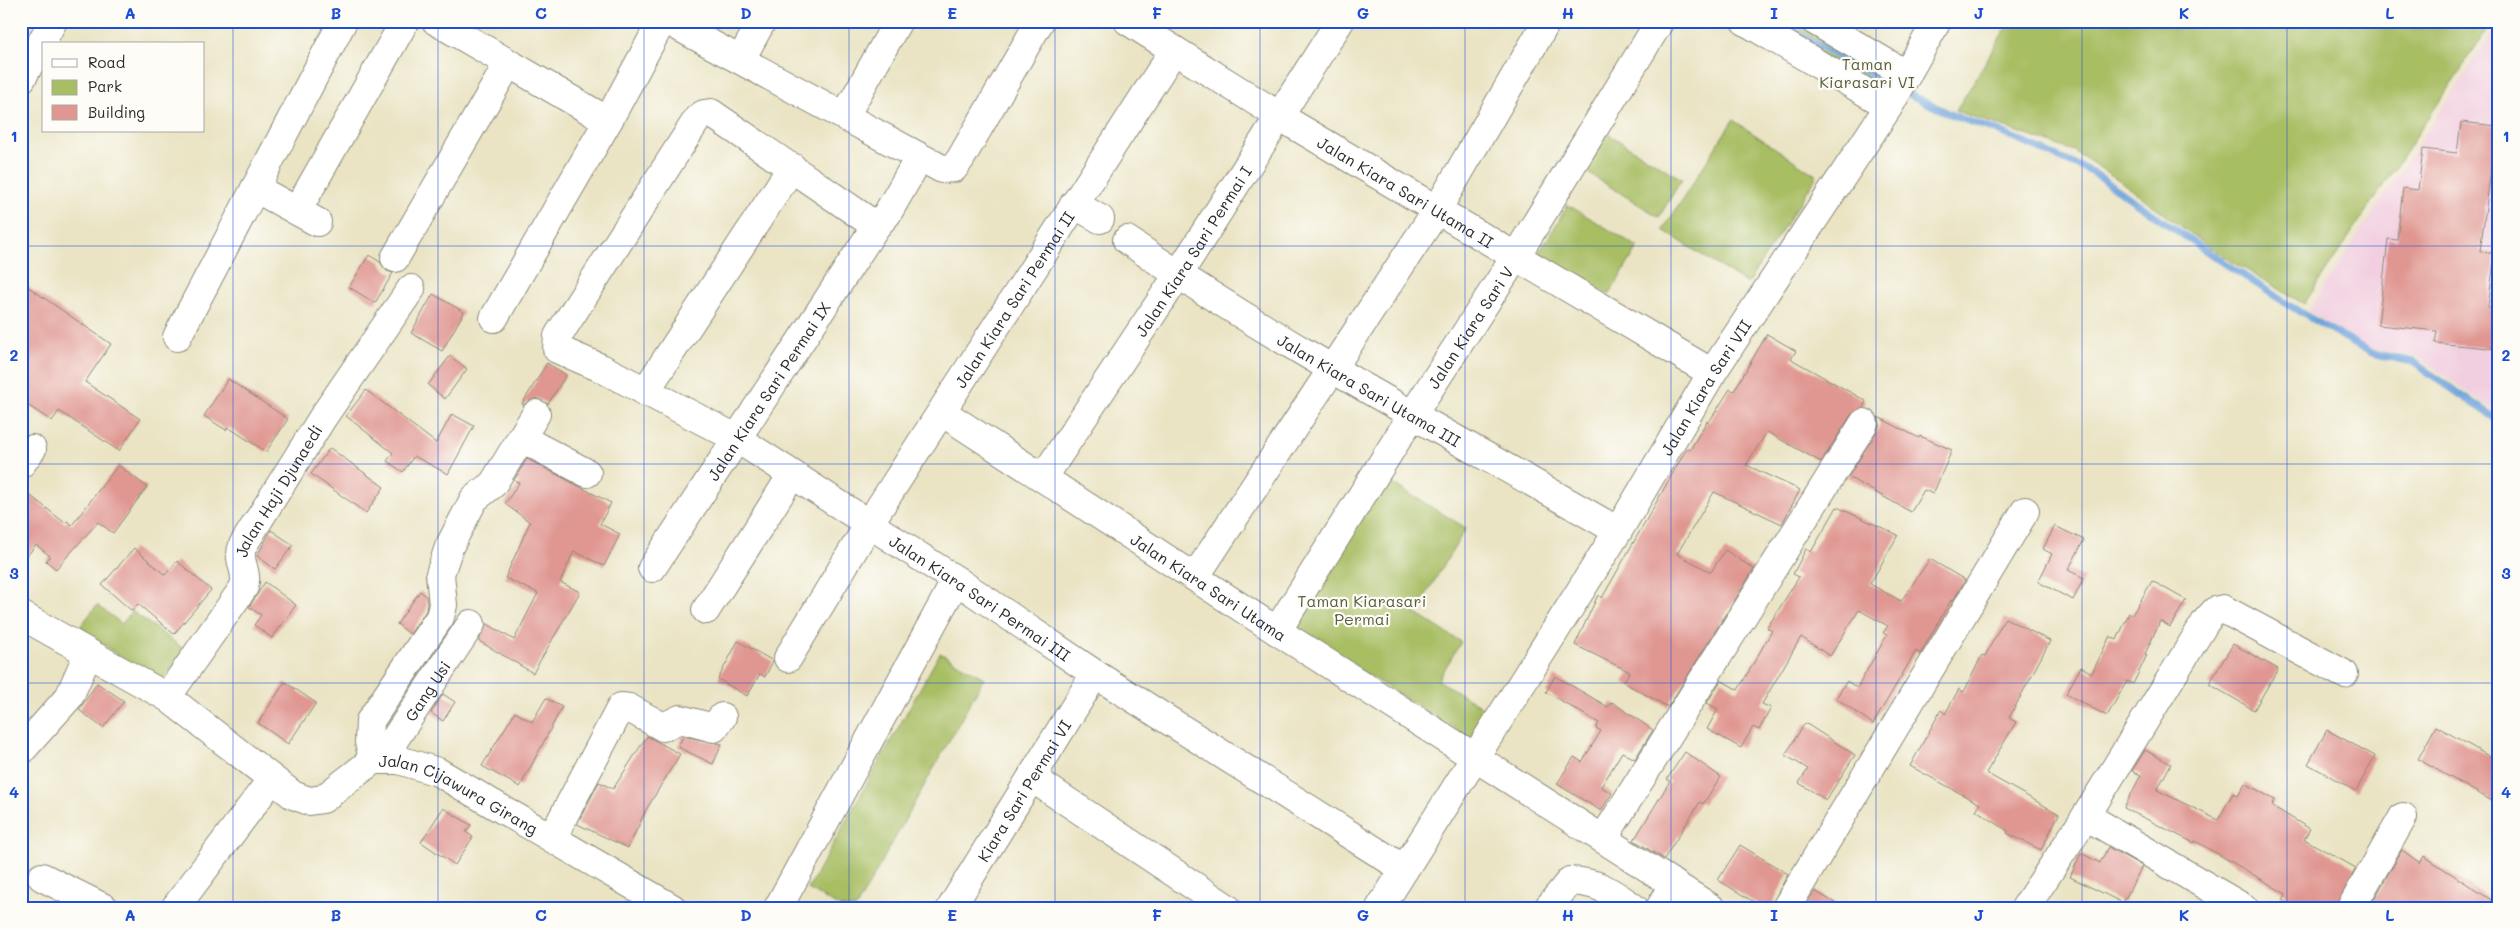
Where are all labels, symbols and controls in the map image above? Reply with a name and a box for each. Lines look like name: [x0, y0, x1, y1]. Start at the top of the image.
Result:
text: A: [124, 2, 136, 23]
text: B: [331, 2, 341, 23]
text: C: [535, 2, 547, 23]
text: D: [740, 2, 752, 23]
text: E: [947, 2, 957, 23]
text: F: [1152, 2, 1162, 23]
text: G: [1357, 2, 1369, 23]
text: H: [1562, 2, 1574, 23]
text: I: [1770, 2, 1778, 23]
text: J: [1974, 2, 1984, 23]
text: K: [2179, 2, 2189, 23]
text: L: [2385, 2, 2395, 23]
legend: [42, 42, 205, 132]
text: Road: [88, 52, 125, 72]
park label: Taman Kiarasari VI: [1819, 53, 1915, 92]
text: Park: [88, 76, 122, 96]
text: Building: [88, 102, 145, 122]
text: 1: [10, 125, 18, 146]
text: 1: [2502, 125, 2510, 146]
street label: Jalan Kiara Sari Utama II: [1314, 131, 1498, 252]
street label: Jalan Kiara Sari Permai I: [1130, 162, 1256, 340]
street label: Jalan Kiara Sari Permai II: [949, 207, 1078, 391]
street label: Jalan Kiara Sari V: [1422, 262, 1517, 392]
street label: Jalan Kiara Sari Permai IX: [702, 297, 834, 484]
street label: Jalan Kiara Sari VII: [1655, 315, 1755, 459]
street label: Jalan Kiara Sari Utama III: [1274, 329, 1465, 451]
text: 2: [10, 344, 19, 365]
text: 2: [2502, 344, 2511, 365]
street label: Jalan Haji Djunaedi: [230, 421, 326, 558]
street label: Jalan Kiara Sari Utama: [1127, 528, 1291, 645]
street label: Jalan Kiara Sari Permai III: [886, 530, 1075, 665]
text: 3: [9, 562, 19, 583]
text: 3: [2501, 562, 2511, 583]
park label: Taman Kiarasari Permai: [1298, 590, 1426, 629]
street label: Gang Usi: [399, 656, 455, 725]
street label: Kiara Sari Permai VI: [972, 716, 1075, 865]
street label: Jalan Cijawura Girang: [378, 749, 542, 839]
text: 4: [9, 781, 19, 802]
text: 4: [2501, 781, 2511, 802]
text: A: [124, 904, 136, 925]
text: B: [331, 904, 341, 925]
text: C: [535, 904, 547, 925]
text: D: [740, 904, 752, 925]
text: E: [947, 904, 957, 925]
text: F: [1152, 904, 1162, 925]
text: G: [1357, 904, 1369, 925]
text: H: [1562, 904, 1574, 925]
text: I: [1770, 904, 1778, 925]
text: J: [1974, 904, 1984, 925]
text: K: [2179, 904, 2189, 925]
text: L: [2385, 904, 2395, 925]

